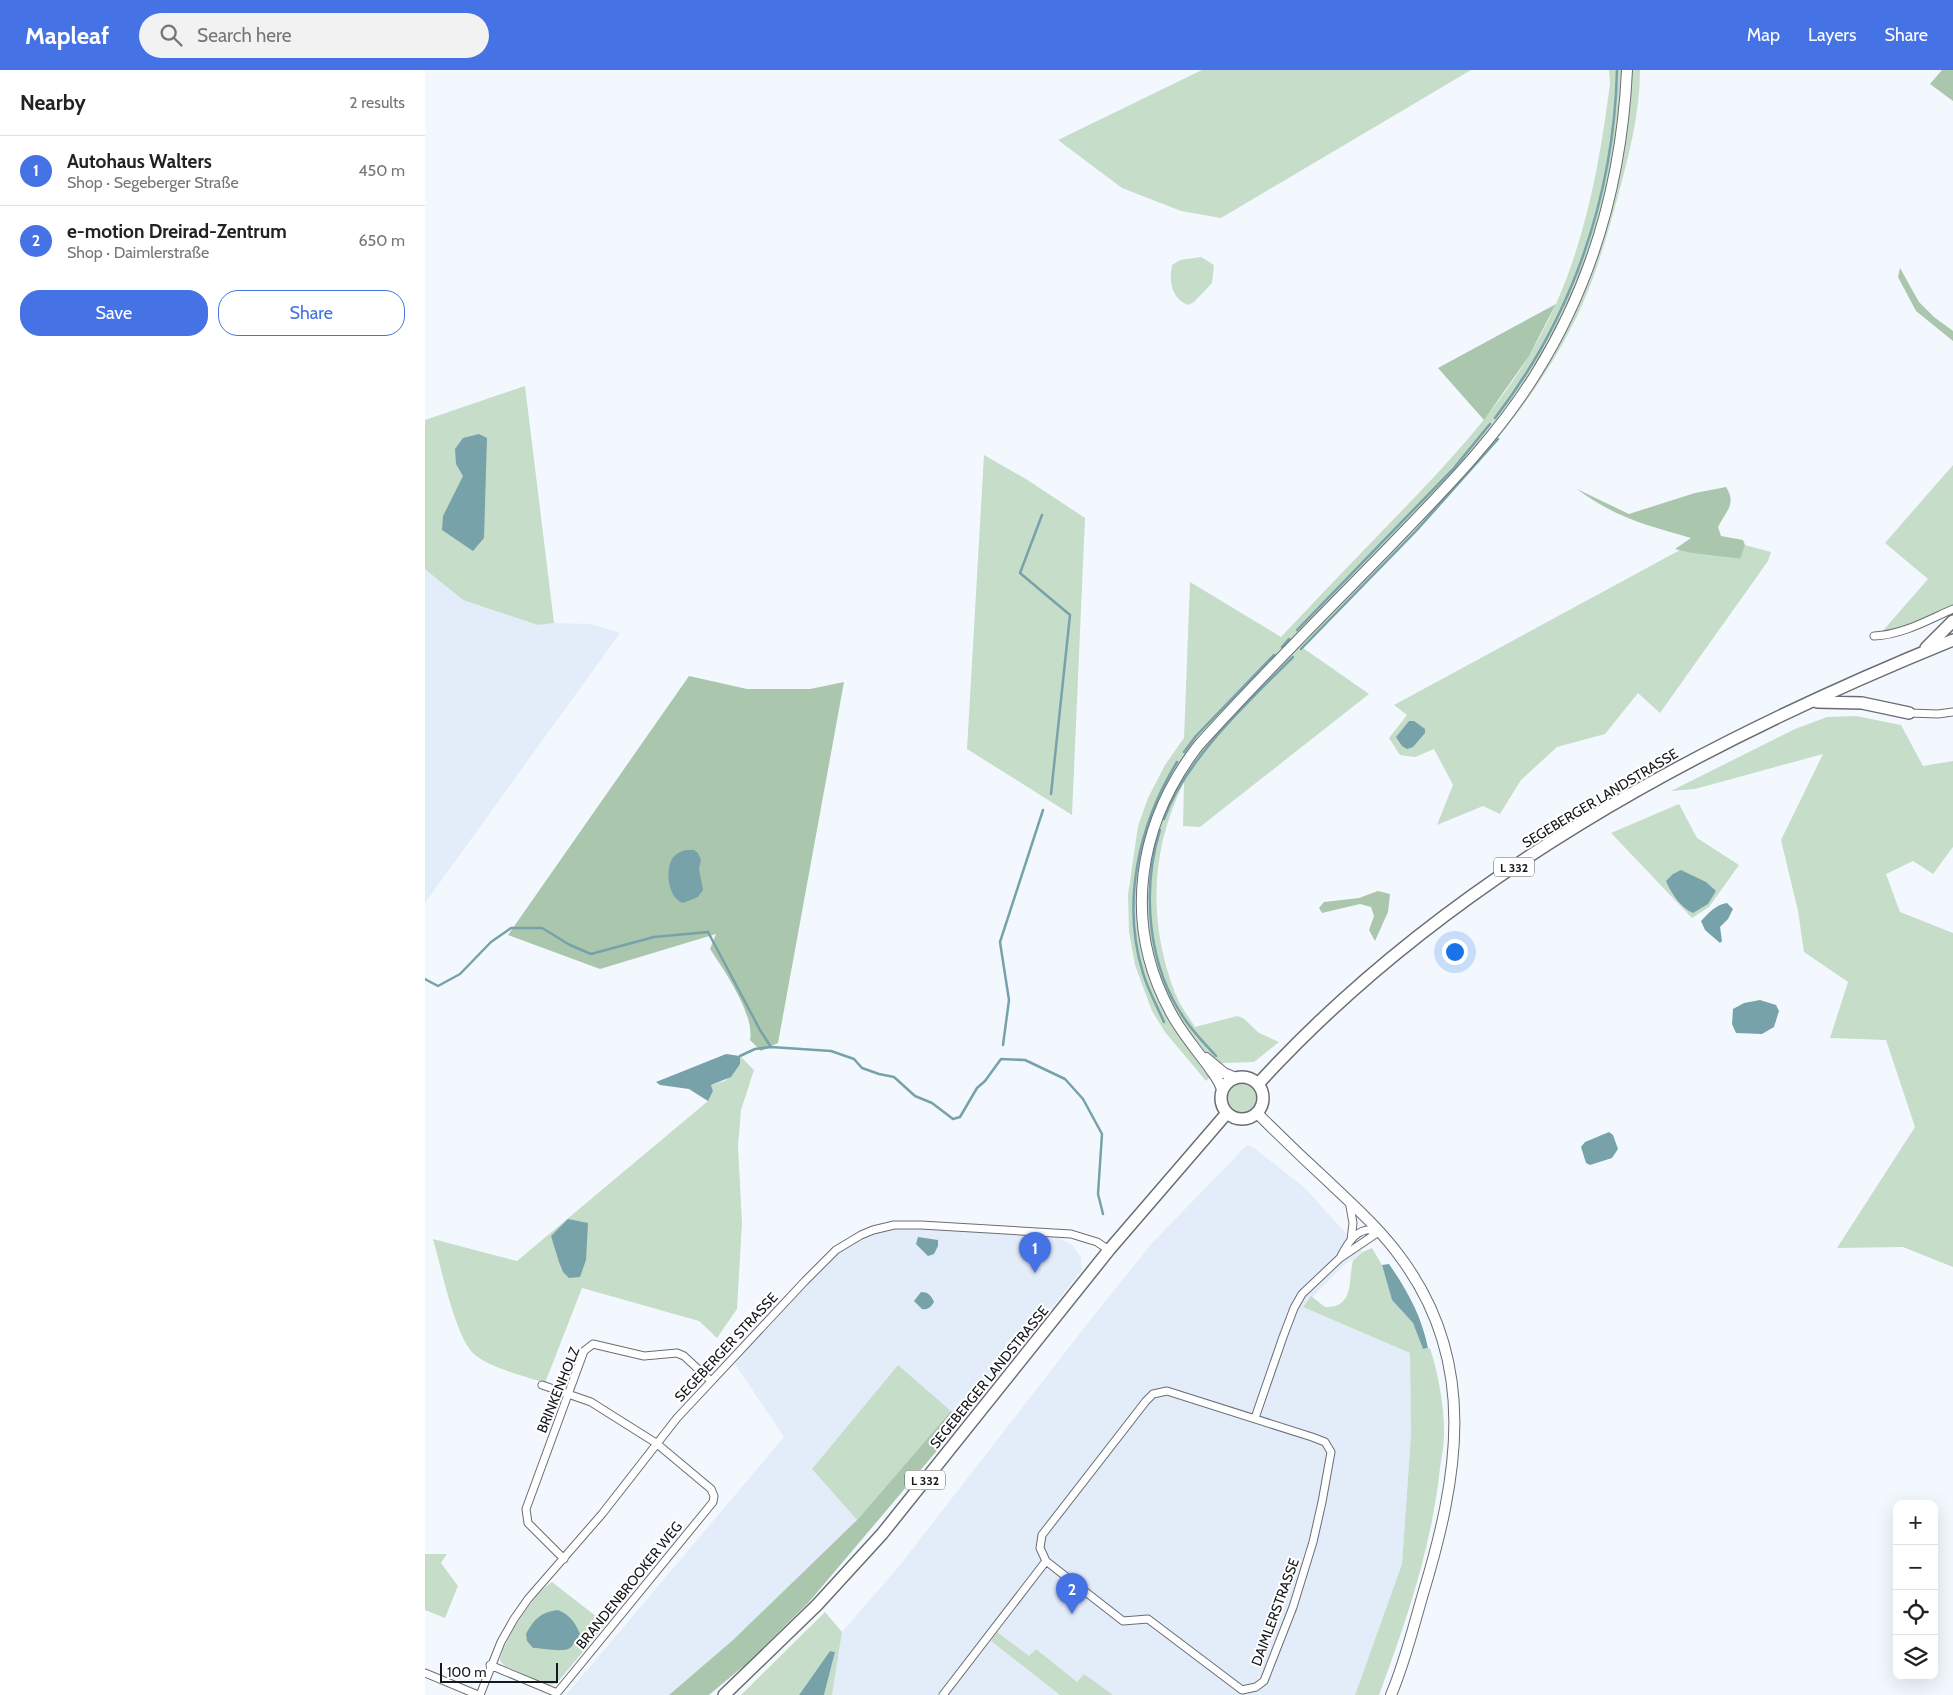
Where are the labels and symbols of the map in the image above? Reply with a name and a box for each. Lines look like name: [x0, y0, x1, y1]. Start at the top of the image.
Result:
street label: SEGEBERGER LANDSTRASSE: [1519, 744, 1681, 852]
road number: L 332: [1494, 858, 1534, 876]
your location: [1442, 939, 1468, 965]
pin: 1: [1019, 1232, 1051, 1273]
street label: SEGEBERGER STRASSE: [671, 1288, 782, 1405]
street label: SEGEBERGER LANDSTRASSE: [926, 1302, 1052, 1452]
street label: BRINKENHOLZ: [533, 1344, 584, 1436]
road number: L 332: [905, 1470, 945, 1490]
street label: BRANDENBROOKER WEG: [572, 1518, 686, 1652]
street label: DAIMLERSTRASSE: [1247, 1555, 1303, 1668]
pin: 2: [1056, 1573, 1088, 1614]
scale bar: [440, 1660, 557, 1683]

